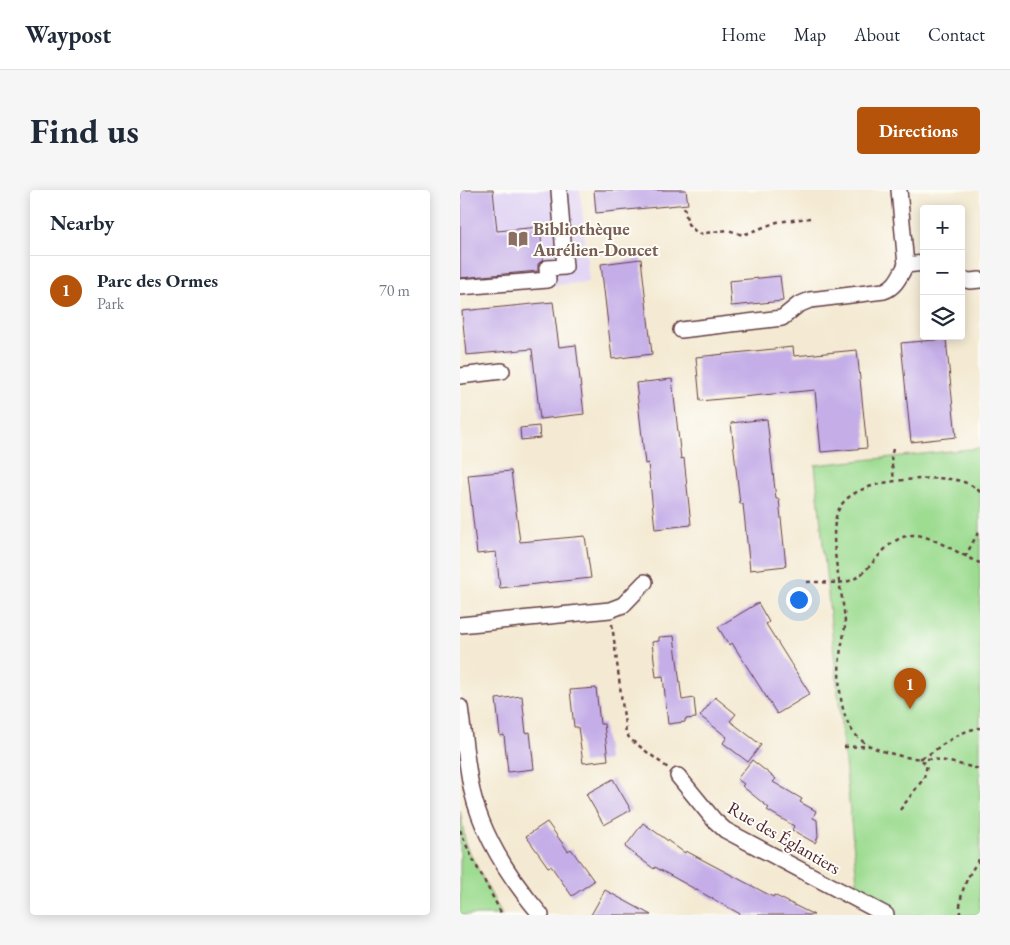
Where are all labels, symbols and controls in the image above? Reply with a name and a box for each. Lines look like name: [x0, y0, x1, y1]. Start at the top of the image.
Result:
text: Waypost: [25, 19, 111, 50]
text: Home: [721, 23, 766, 46]
text: Map: [794, 23, 826, 46]
text: About: [854, 23, 900, 46]
text: Contact: [928, 23, 985, 46]
button: Directions: [857, 107, 980, 154]
text: Find us: [30, 108, 139, 153]
map controls: [920, 205, 965, 340]
button: +: [920, 205, 965, 250]
text: Nearby: [50, 209, 114, 236]
place label: Bibliothèque Aurélien-Doucet: [532, 217, 659, 261]
library icon: Bibliothèque Aurélien-Doucet: [507, 228, 529, 250]
button: −: [920, 250, 965, 295]
text: Parc des Ormes: [97, 268, 218, 293]
text: 1: [62, 280, 70, 301]
text: 70 m: [379, 280, 410, 301]
text: Park: [97, 293, 124, 314]
button: layers: [920, 295, 965, 340]
your location: [786, 587, 812, 613]
pin: 1: [894, 668, 926, 709]
street label: Rue des Églantiers: [724, 796, 845, 879]

